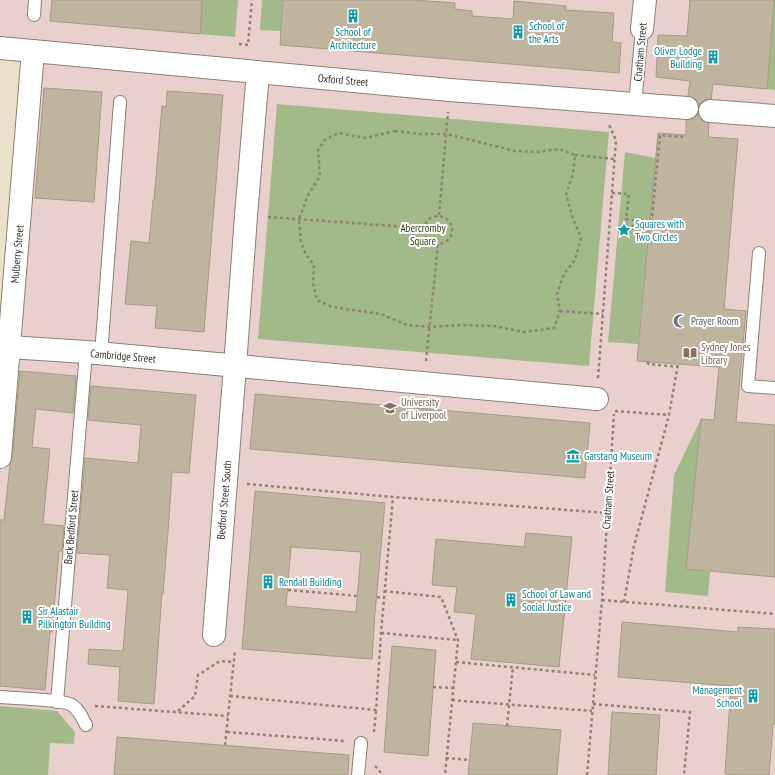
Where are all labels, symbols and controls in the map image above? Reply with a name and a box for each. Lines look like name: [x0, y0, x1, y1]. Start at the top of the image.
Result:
building icon: School of Architecture: [345, 8, 361, 24]
place label: School of the Arts: [529, 19, 566, 46]
street label: Chatham Street: [630, 22, 650, 82]
building icon: School of the Arts: [510, 24, 526, 40]
place label: School of Architecture: [330, 25, 376, 52]
place label: Oliver Lodge Building: [654, 44, 702, 71]
building icon: Oliver Lodge Building: [705, 49, 721, 65]
street label: Oxford Street: [317, 71, 369, 89]
place label: Squares with Two Circles: [635, 217, 684, 244]
park label: Abercromby Square: [400, 221, 446, 248]
place icon: Squares with Two Circles: [616, 222, 632, 238]
street label: Mulberry Street: [7, 224, 27, 284]
mosque icon: Prayer Room: [672, 313, 688, 329]
place label: Prayer Room: [691, 314, 739, 328]
place label: Sydney Jones Library: [701, 340, 751, 367]
library icon: Sydney Jones Library: [682, 345, 698, 361]
street label: Cambridge Street: [90, 346, 156, 366]
place label: University of Liverpool: [401, 395, 447, 422]
school or university icon: University of Liverpool: [382, 400, 398, 416]
museum icon: Garstang Museum: [565, 448, 581, 464]
place label: Garstang Museum: [584, 449, 652, 463]
street label: Bedford Street South: [214, 460, 234, 540]
street label: Chatham Street: [599, 470, 617, 530]
street label: Back Bedford Street: [61, 489, 81, 565]
building icon: Rendall Building: [260, 574, 276, 590]
place label: Rendall Building: [279, 575, 342, 589]
place label: School of Law and Social Justice: [522, 587, 591, 614]
building icon: School of Law and Social Justice: [503, 592, 519, 608]
place label: Sir Alastair Pilkington Building: [38, 604, 111, 631]
building icon: Sir Alastair Pilkington Building: [19, 609, 35, 625]
place label: Management School: [693, 683, 742, 710]
building icon: Management School: [745, 688, 761, 704]

